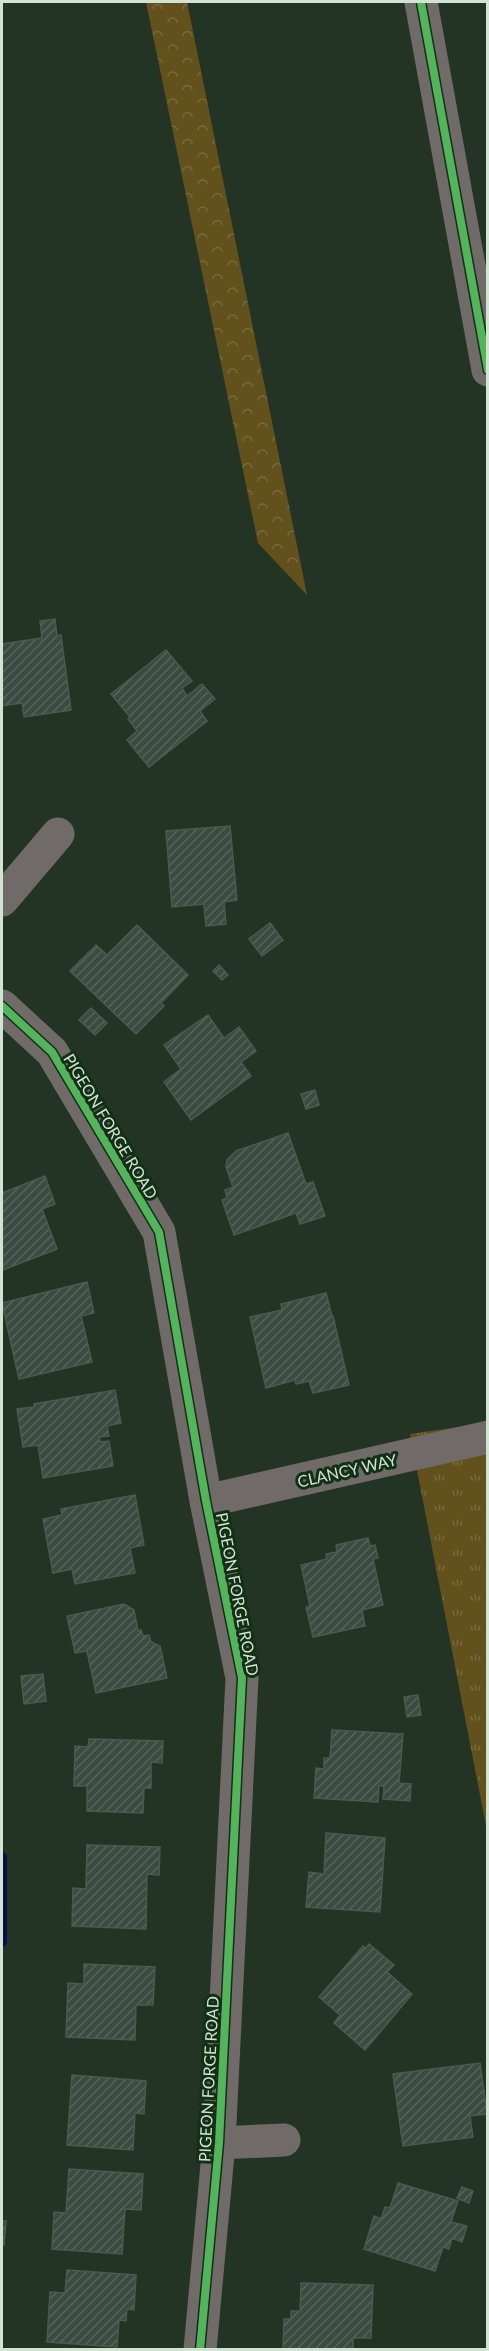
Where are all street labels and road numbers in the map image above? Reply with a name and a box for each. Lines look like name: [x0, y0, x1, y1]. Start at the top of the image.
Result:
street label: PIGEON FORGE ROAD: [60, 1050, 162, 1202]
street label: CLANCY WAY: [295, 1449, 399, 1491]
street label: PIGEON FORGE ROAD: [213, 1511, 263, 1677]
street label: PIGEON FORGE ROAD: [194, 1996, 222, 2162]

